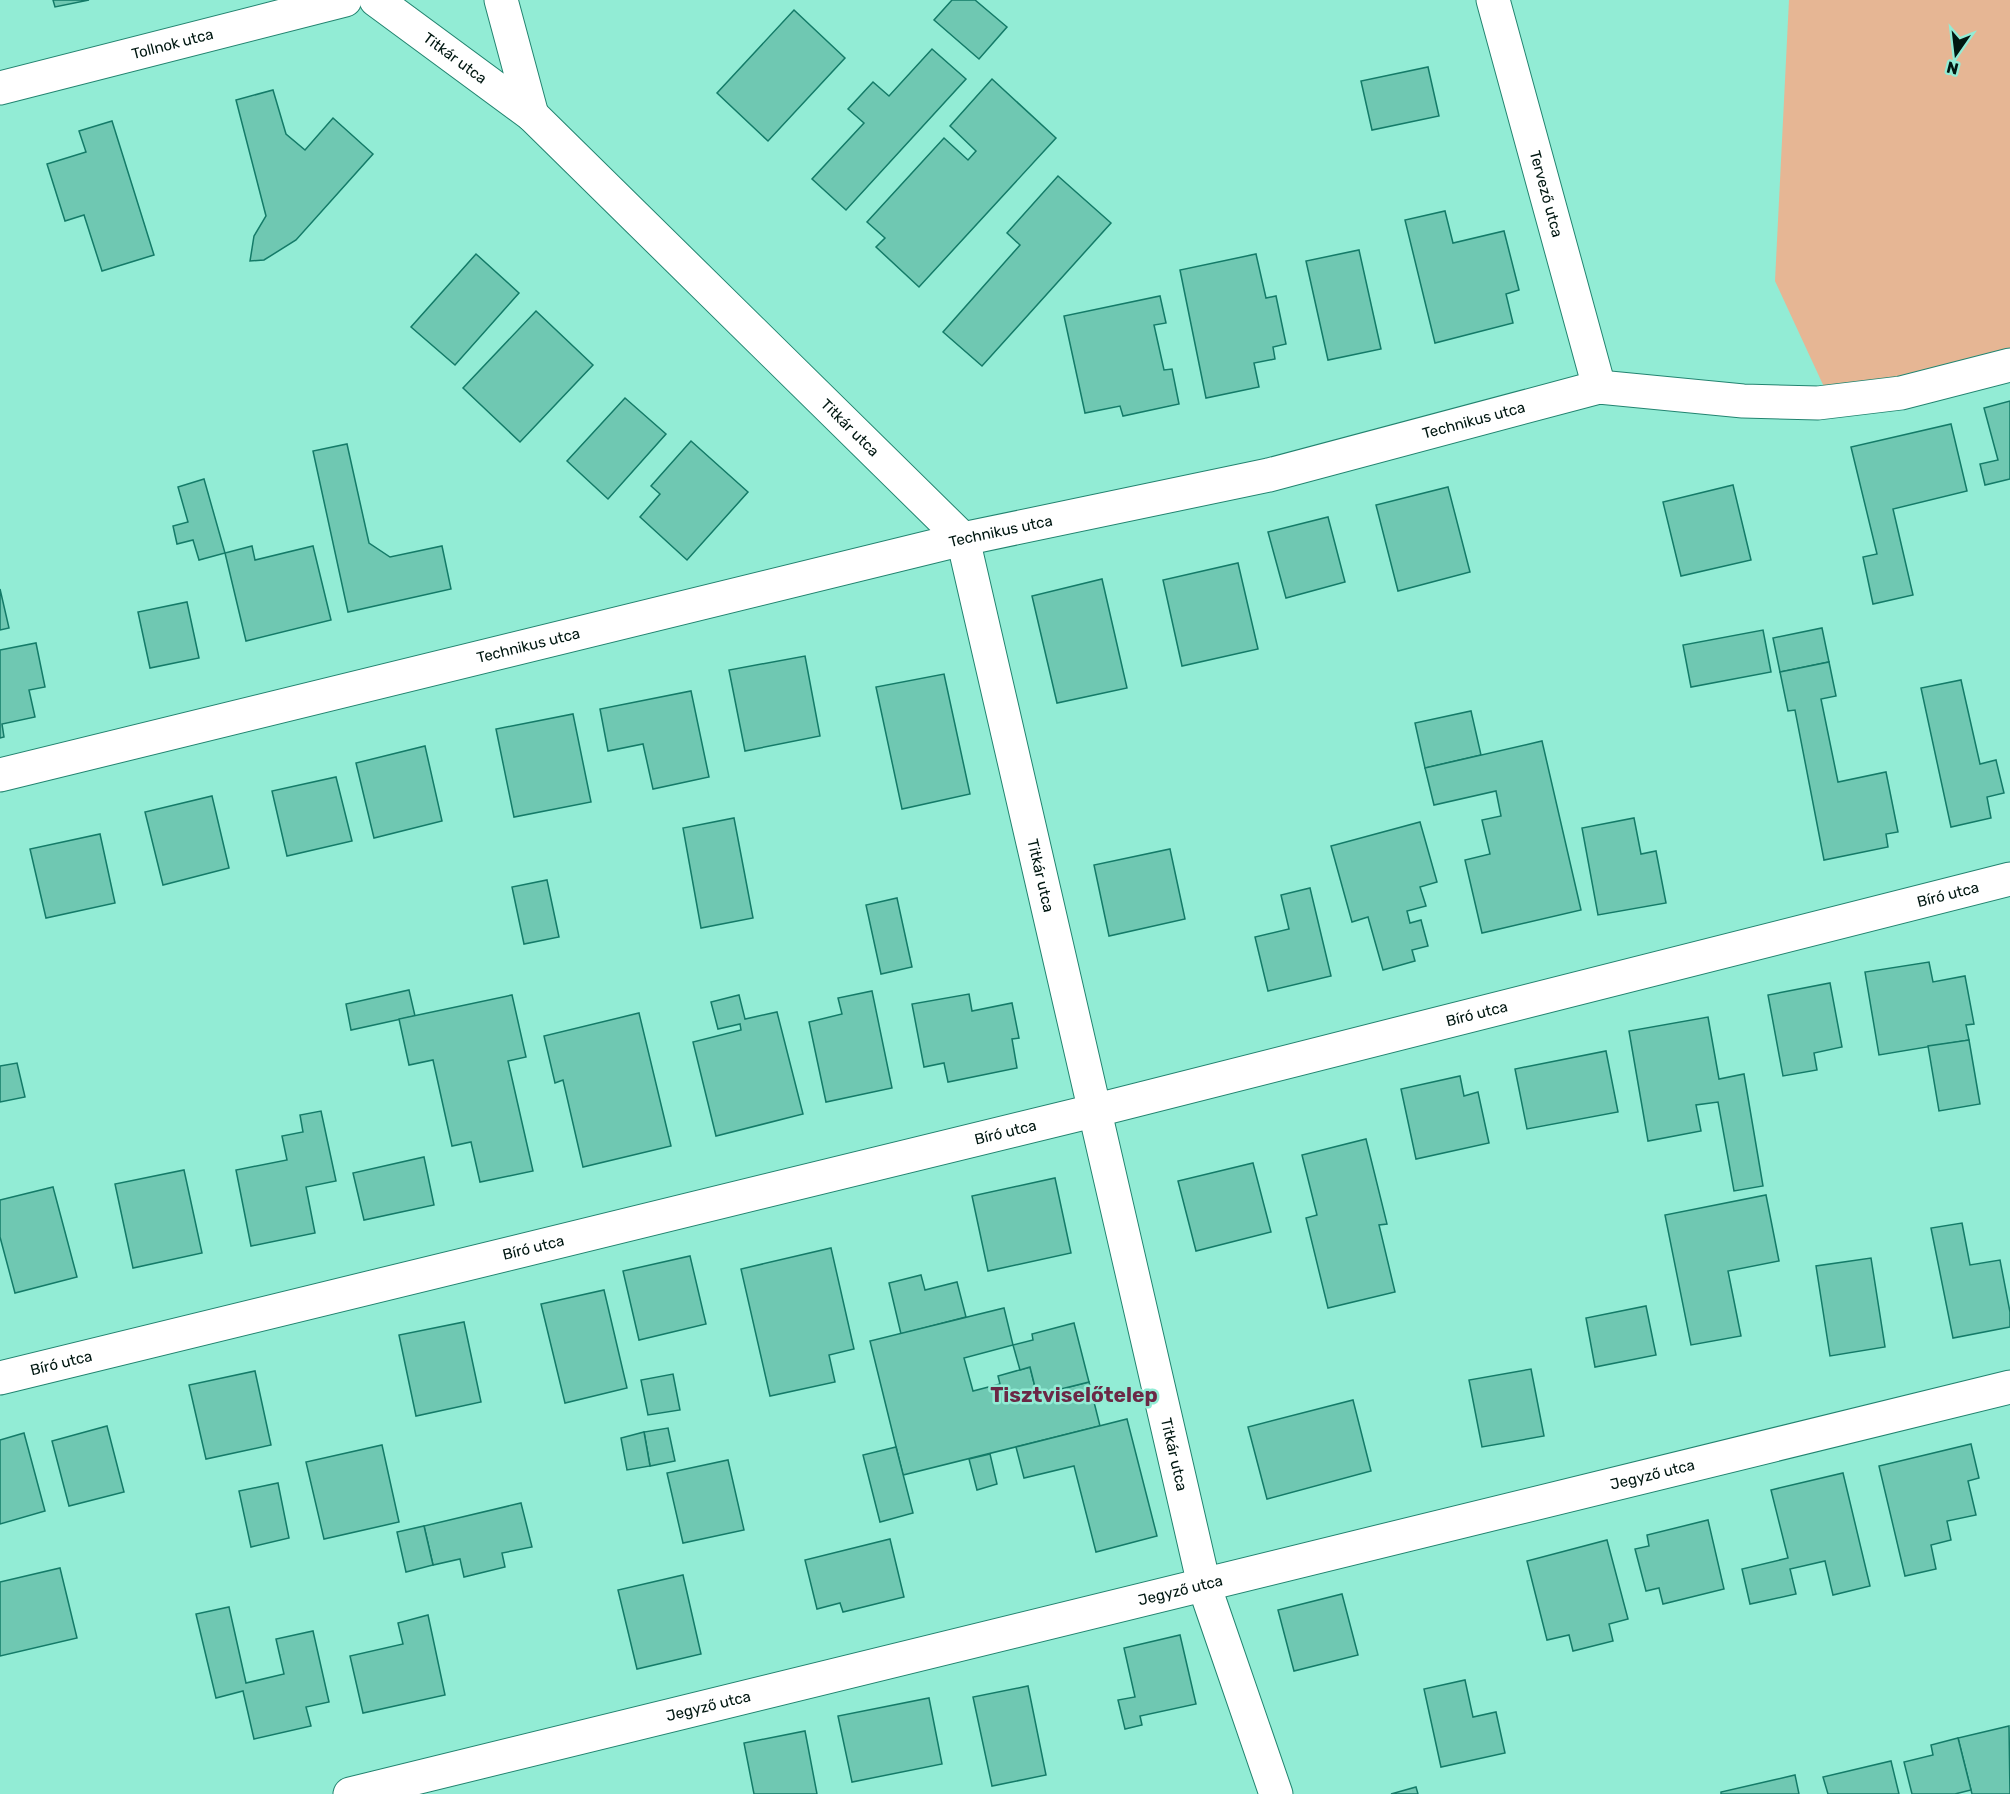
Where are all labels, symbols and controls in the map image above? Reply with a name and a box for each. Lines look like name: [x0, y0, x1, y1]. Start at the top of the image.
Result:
north arrow: [1926, 24, 1986, 84]
street label: Tollnok utca: [130, 25, 215, 63]
street label: Titkár utca: [420, 29, 490, 88]
text: N: [1945, 57, 1960, 79]
street label: Tervező utca: [1526, 149, 1567, 239]
street label: Titkár utca: [817, 395, 883, 460]
street label: Technikus utca: [1420, 398, 1527, 443]
street label: Technikus utca: [947, 512, 1054, 551]
street label: Technikus utca: [475, 624, 582, 667]
street label: Titkár utca: [1023, 837, 1058, 914]
street label: Bíró utca: [1915, 878, 1981, 911]
street label: Bíró utca: [1444, 997, 1510, 1030]
street label: Bíró utca: [973, 1116, 1038, 1149]
street label: Bíró utca: [501, 1231, 566, 1264]
street label: Bíró utca: [28, 1347, 94, 1379]
district label: Tisztviselőtelep: [990, 1382, 1158, 1407]
street label: Titkár utca: [1157, 1416, 1191, 1493]
street label: Jegyző utca: [1608, 1456, 1697, 1494]
street label: Jegyző utca: [1136, 1571, 1225, 1609]
street label: Jegyző utca: [664, 1687, 753, 1725]

